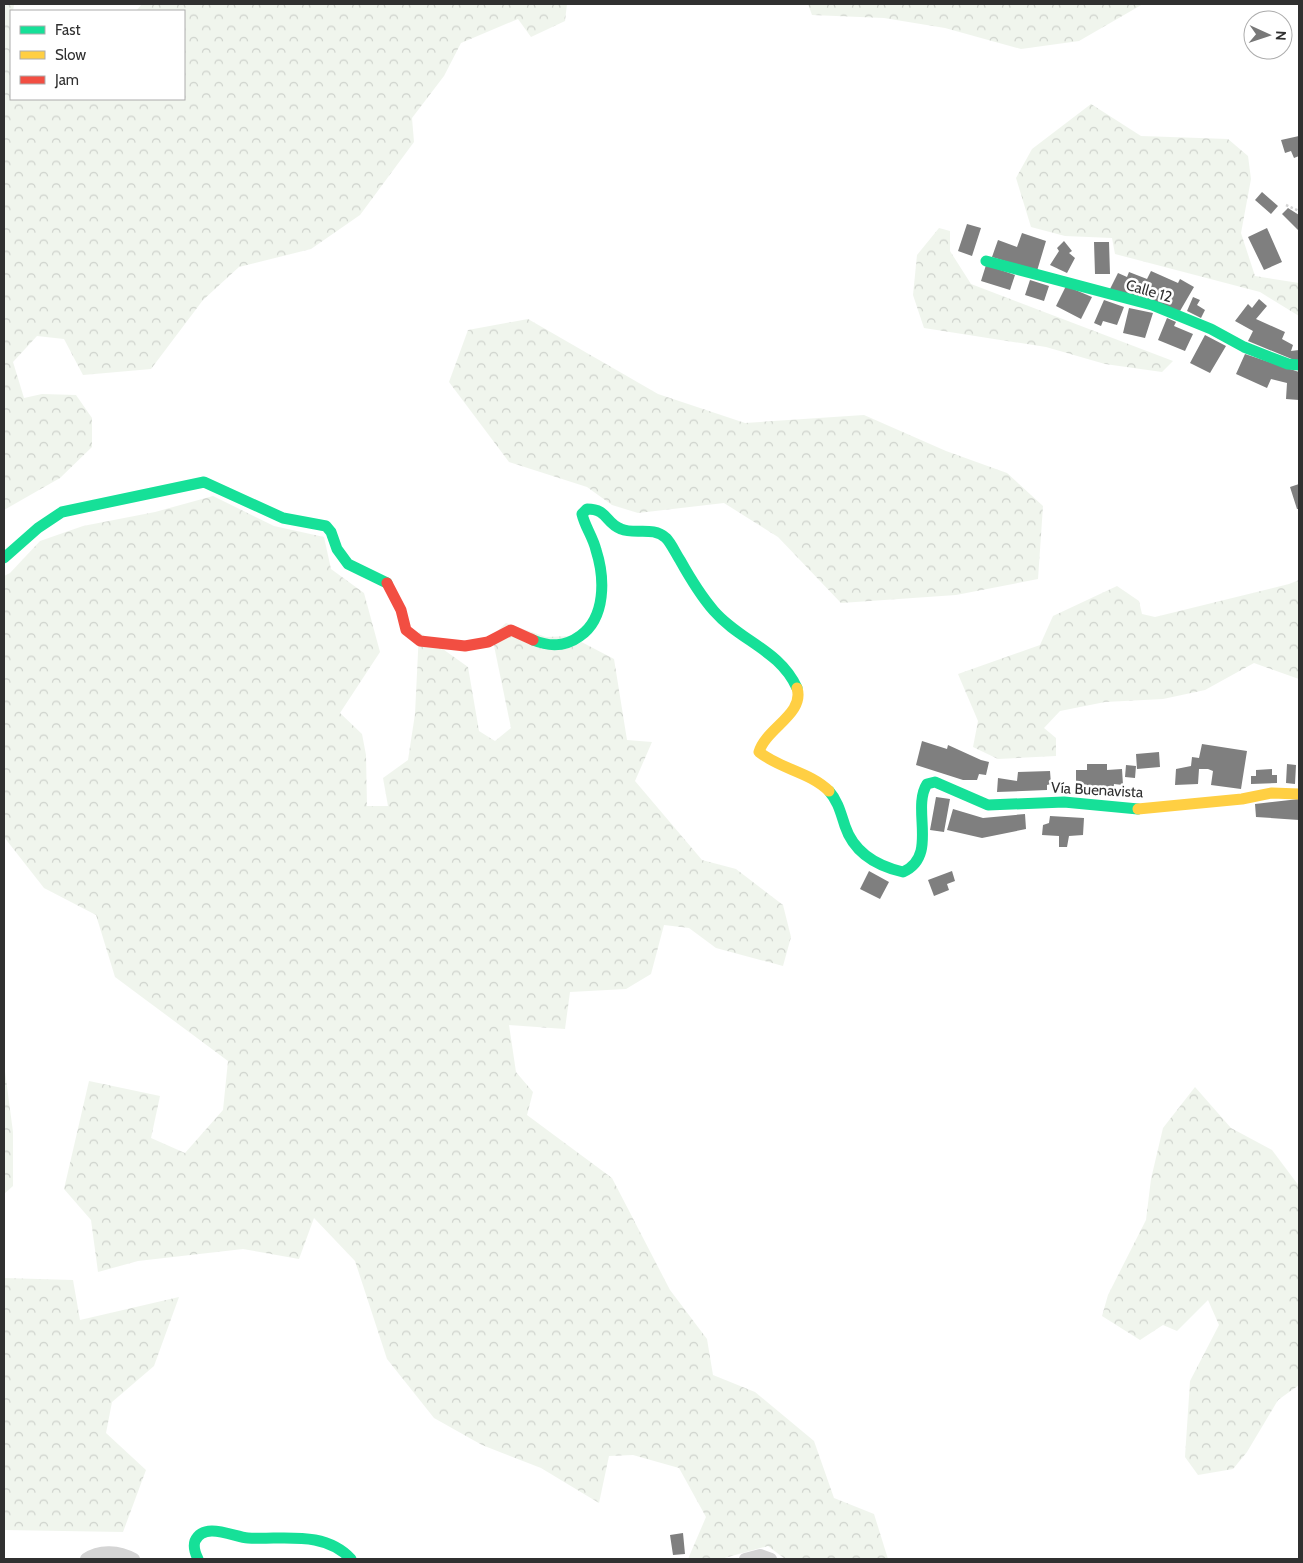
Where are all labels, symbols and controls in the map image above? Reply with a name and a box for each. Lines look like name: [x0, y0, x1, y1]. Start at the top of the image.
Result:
legend: [10, 10, 185, 100]
north arrow: [1243, 10, 1293, 60]
text: Fast: [55, 21, 80, 39]
text: N: [1272, 30, 1290, 41]
text: Slow: [55, 46, 86, 64]
text: Jam: [54, 71, 79, 89]
street label: Calle 12: [1124, 276, 1174, 306]
street label: Vía Buenavista: [1050, 779, 1144, 801]

